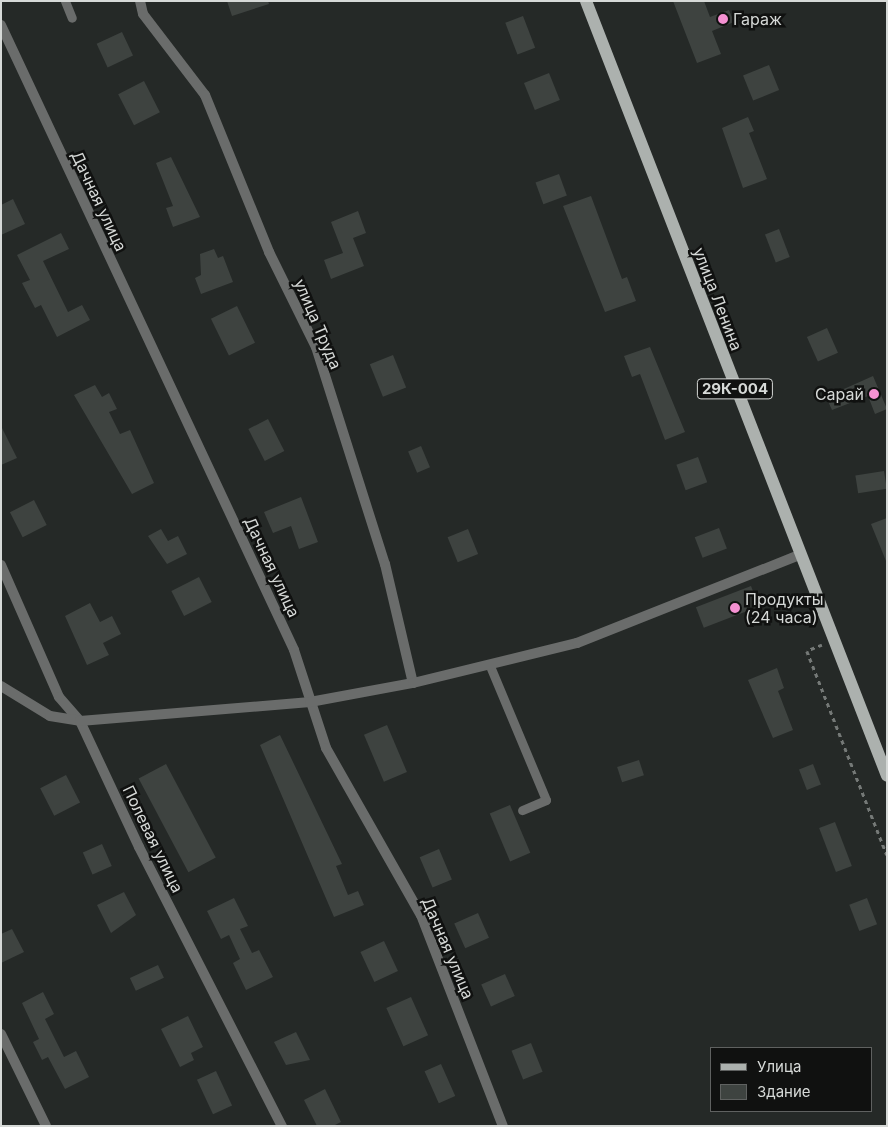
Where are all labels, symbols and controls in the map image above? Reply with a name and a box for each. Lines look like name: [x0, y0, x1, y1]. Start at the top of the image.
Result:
place label: Гараж: [733, 9, 782, 29]
marker: Гараж: [717, 13, 729, 25]
street label: Дачная улица: [67, 148, 131, 254]
street label: улица Ленина: [690, 245, 746, 353]
street label: улица Труда: [290, 276, 346, 372]
road number: 29К-004: [696, 376, 774, 402]
place label: Сарай: [815, 384, 864, 404]
marker: Сарай: [868, 388, 880, 400]
street label: Дачная улица: [240, 514, 304, 620]
place label: Продукты (24 часа): [745, 589, 823, 627]
marker: Продукты (24 часа): [729, 602, 741, 614]
street label: Полевая улица: [119, 782, 187, 896]
street label: Дачная улица: [418, 894, 478, 1002]
legend: [710, 1047, 873, 1112]
text: Улица: [757, 1057, 801, 1076]
text: Здание: [757, 1082, 811, 1101]

